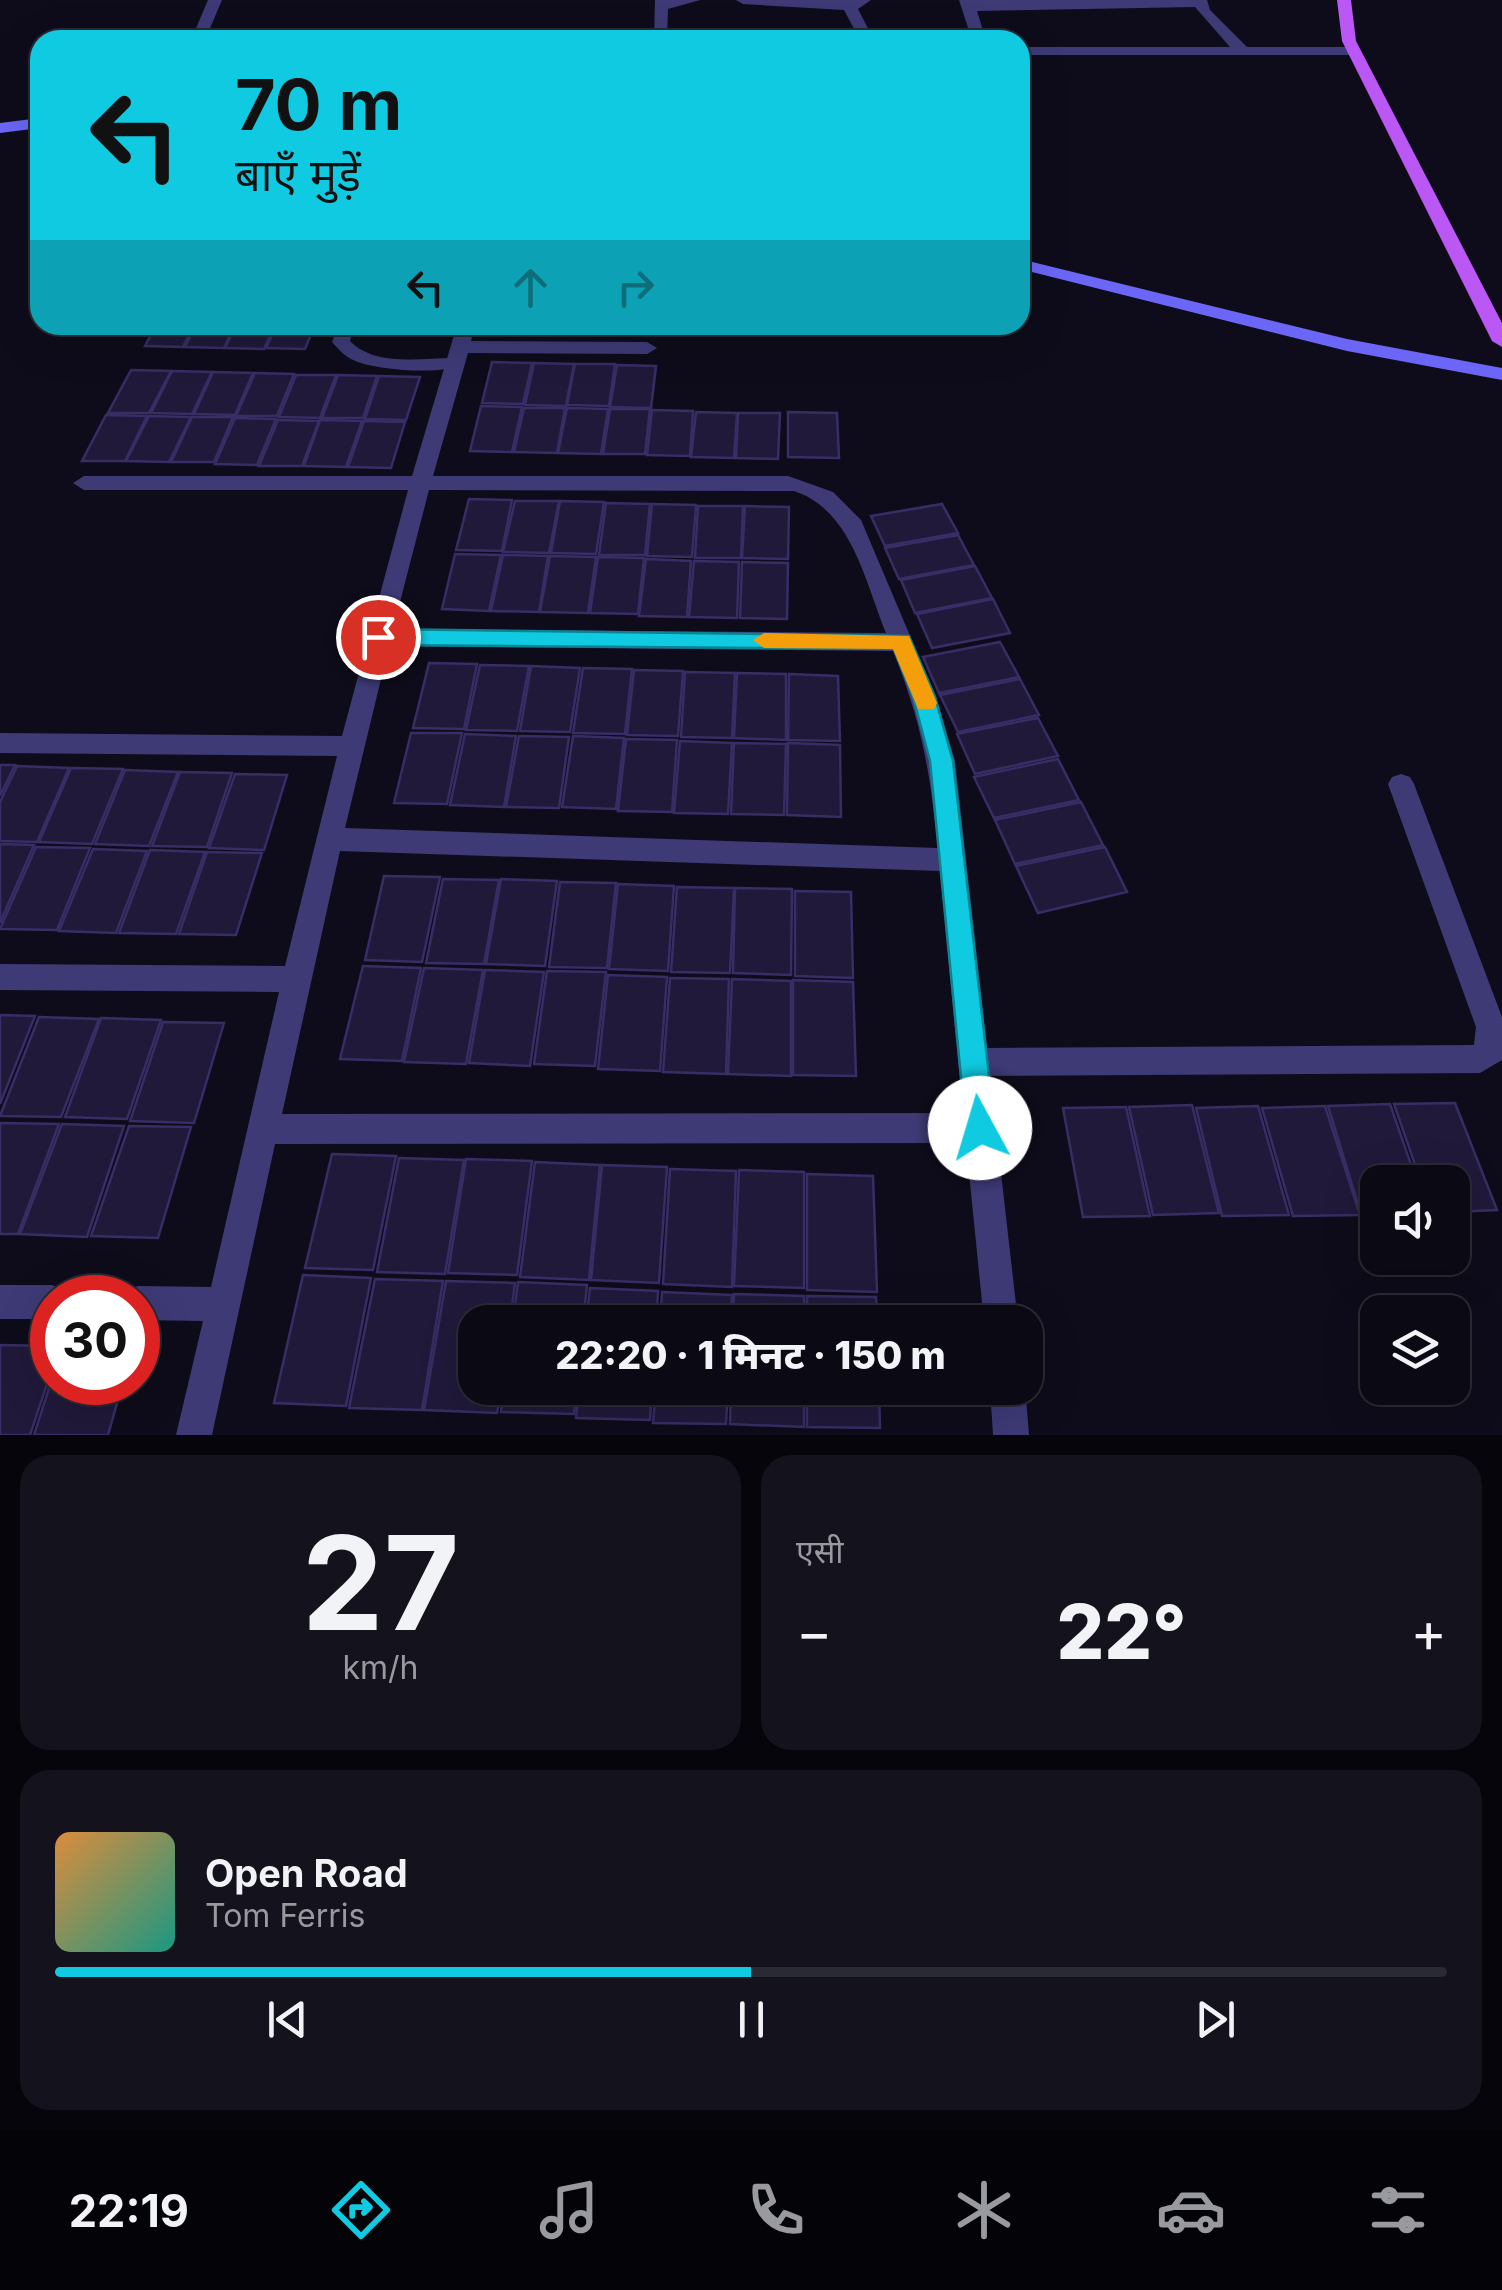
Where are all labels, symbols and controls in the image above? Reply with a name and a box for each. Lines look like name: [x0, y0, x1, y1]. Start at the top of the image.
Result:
text: 70 m: [235, 62, 402, 147]
icon: left: [70, 70, 200, 200]
text: बाएँ मुड़ें: [235, 147, 361, 202]
icon: left: [398, 260, 453, 315]
icon: ahead: [503, 260, 558, 315]
icon: right: [608, 260, 663, 315]
pin: [336, 595, 421, 680]
icon: arrive: [351, 610, 406, 665]
position arrow: [928, 1076, 1032, 1180]
map controls: [1360, 1165, 1470, 1405]
button: sound: [1360, 1165, 1470, 1275]
speed limit sign: 30: [30, 1275, 160, 1405]
button: layers: [1360, 1295, 1470, 1405]
text: 22:20 · 1 मिनट · 150 m: [555, 1332, 946, 1378]
text: 27: [302, 1504, 459, 1661]
text: एसी: [796, 1532, 844, 1571]
text: 22°: [1056, 1586, 1187, 1677]
text: −: [796, 1599, 832, 1665]
text: +: [1411, 1599, 1447, 1665]
text: km/h: [342, 1648, 419, 1687]
text: Open Road: [205, 1850, 408, 1896]
text: Tom Ferris: [205, 1896, 365, 1935]
icon: previous: [260, 1992, 315, 2047]
icon: pause: [724, 1992, 779, 2047]
icon: next: [1188, 1992, 1243, 2047]
icon: directions: [326, 2175, 396, 2245]
icon: music: [534, 2175, 604, 2245]
icon: phone: [741, 2175, 811, 2245]
icon: climate: [949, 2175, 1019, 2245]
icon: car: [1156, 2175, 1226, 2245]
icon: filters: [1363, 2175, 1433, 2245]
text: 22:19: [69, 2183, 189, 2238]

